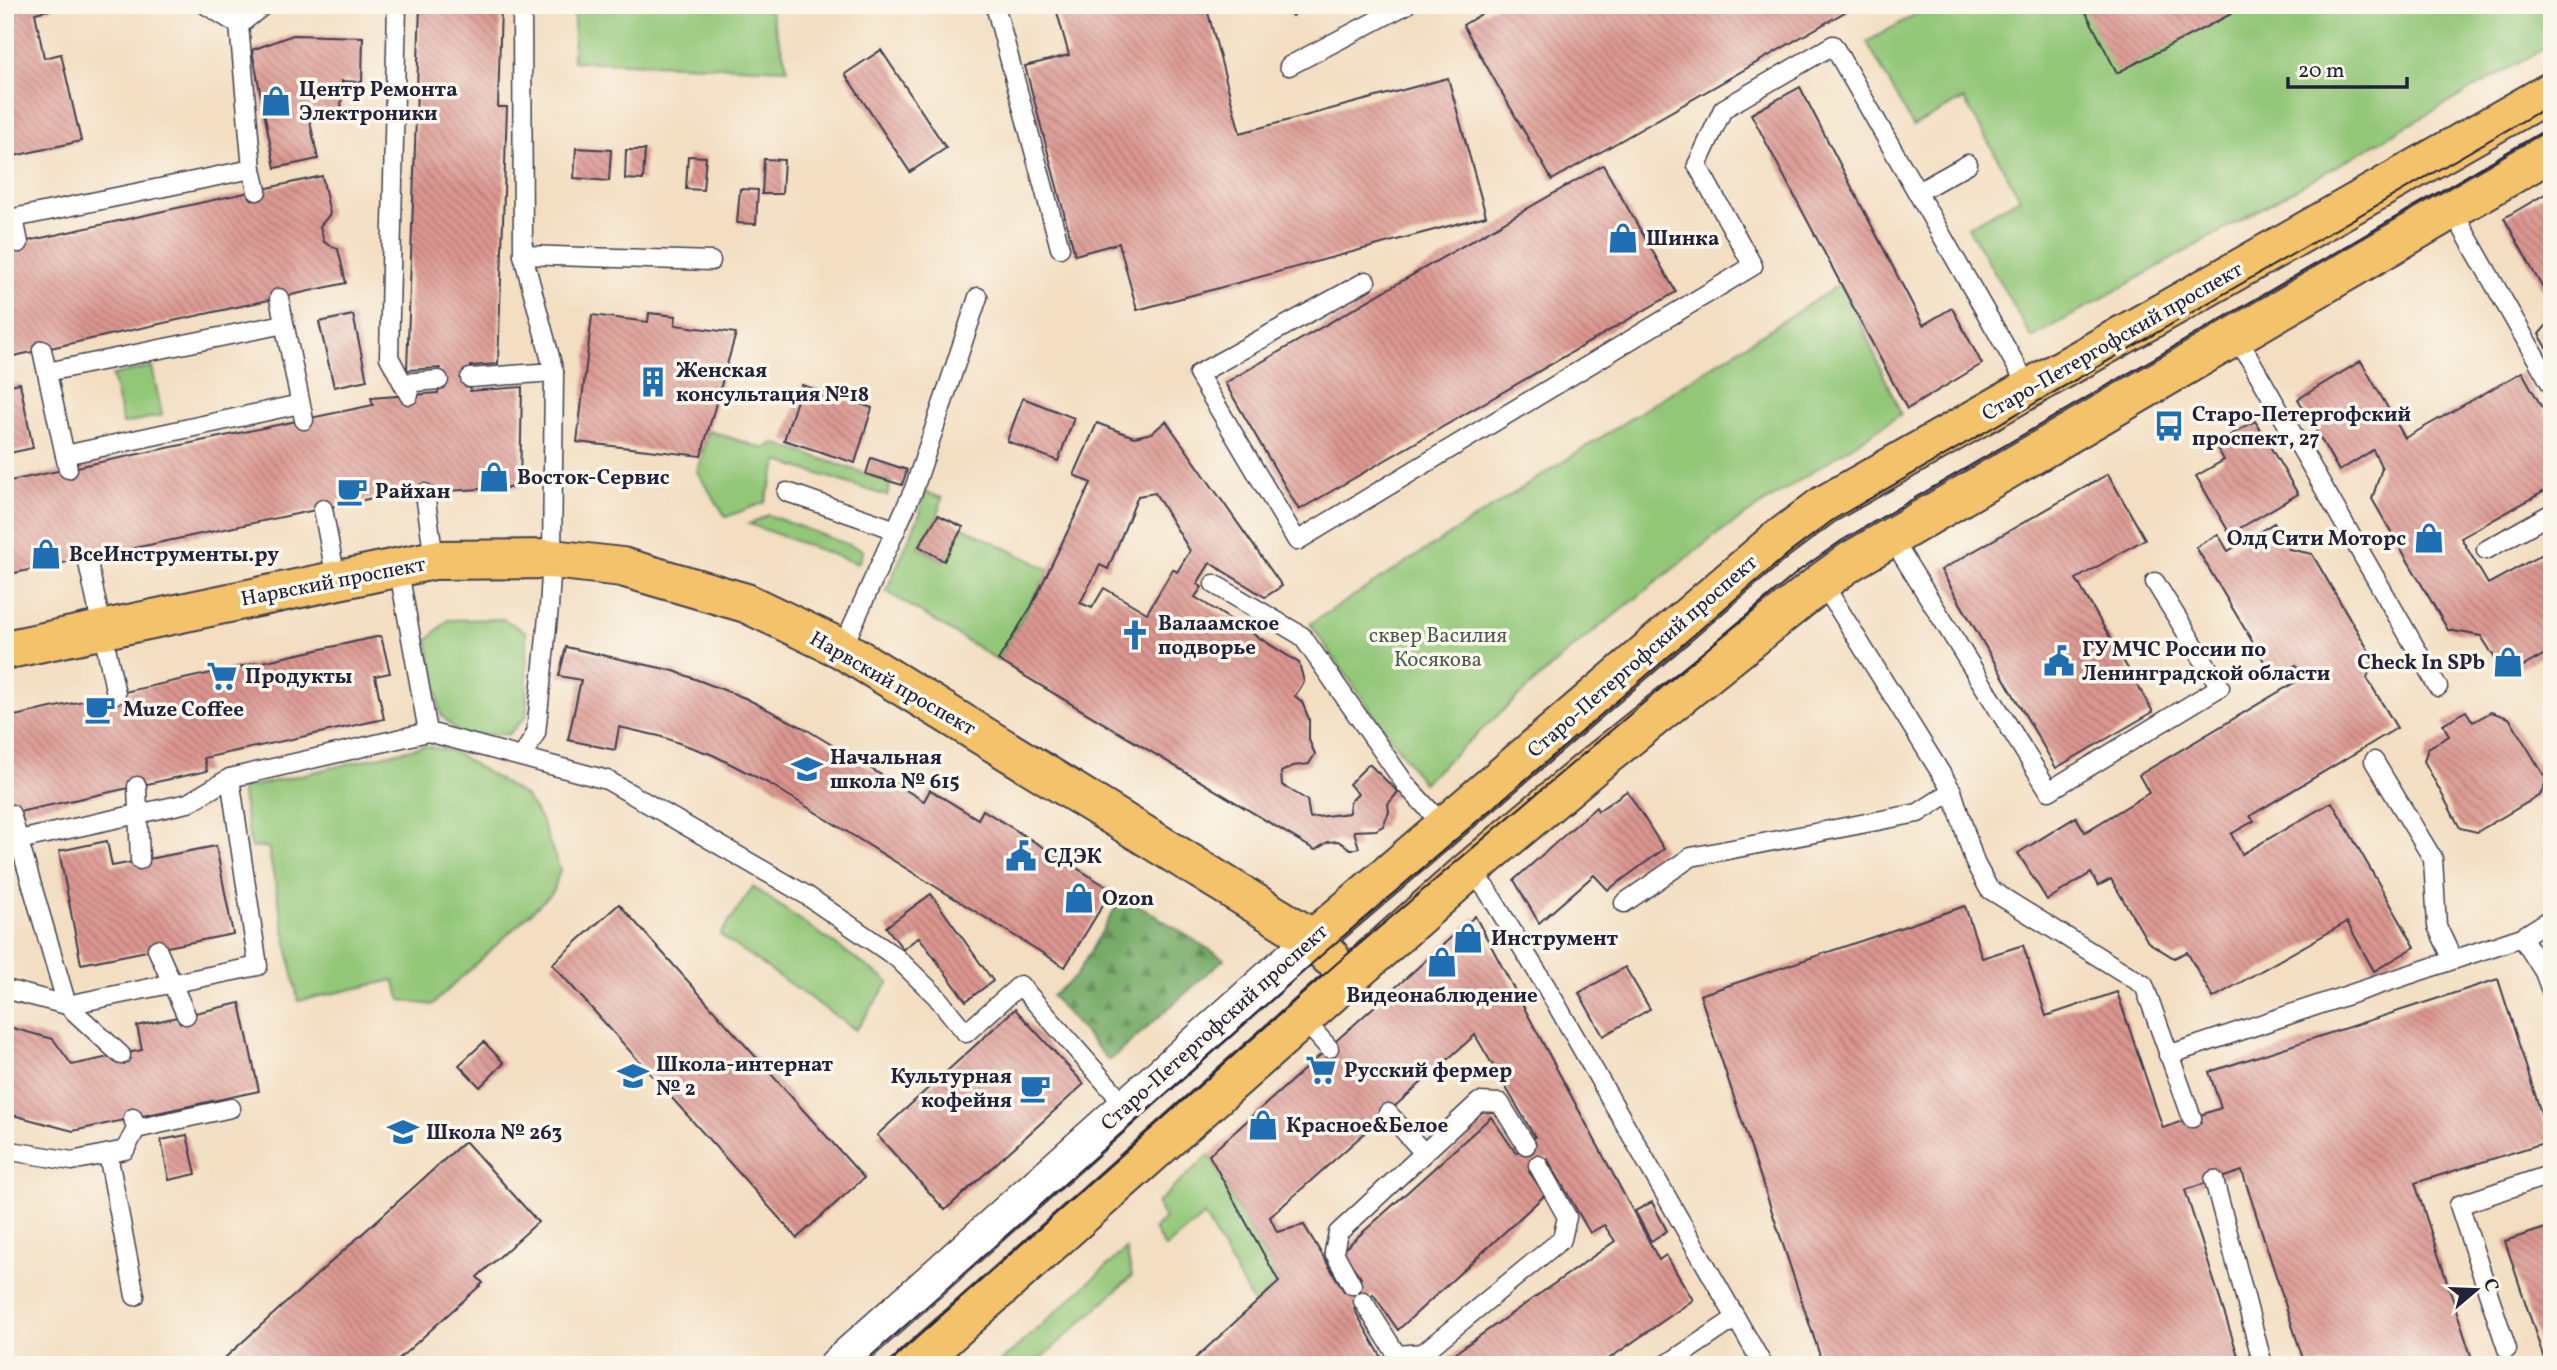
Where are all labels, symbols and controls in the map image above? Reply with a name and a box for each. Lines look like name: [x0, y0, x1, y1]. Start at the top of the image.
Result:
scale bar: [2288, 46, 2406, 90]
text: 20 m: [2298, 57, 2344, 86]
place label: Центр Ремонта Электроники: [299, 76, 458, 129]
shop icon: Центр Ремонта Электроники: [259, 84, 293, 118]
shop icon: Шинка: [1606, 221, 1640, 255]
place label: Шинка: [1646, 225, 1719, 254]
street label: Старо-Петергофский проспект: [1977, 255, 2249, 429]
place label: Женская консультация №18: [676, 357, 869, 410]
building icon: Женская консультация №18: [636, 365, 670, 399]
place label: Старо-Петергофский проспект, 27: [2192, 401, 2411, 454]
bus stop icon: Старо-Петергофский проспект, 27: [2152, 409, 2186, 443]
shop icon: Восток-Сервис: [477, 460, 511, 494]
place label: Восток-Сервис: [517, 464, 670, 493]
cafe icon: Райхан: [335, 474, 369, 508]
place label: Райхан: [375, 478, 450, 507]
shop icon: Олд Сити Моторс: [2412, 521, 2446, 555]
place label: Олд Сити Моторс: [2227, 525, 2406, 554]
shop icon: ВсеИнструменты.ру: [29, 537, 63, 571]
place label: ВсеИнструменты.ру: [69, 541, 279, 570]
street label: Старо-Петергофский проспект: [1522, 549, 1765, 765]
street label: Нарвский проспект: [239, 550, 428, 615]
place label: Валаамское подворье: [1158, 610, 1279, 663]
church icon: Валаамское подворье: [1118, 618, 1152, 652]
park label: сквер Василия Косякова: [1369, 622, 1507, 675]
street label: Нарвский проспект: [804, 625, 981, 744]
place label: ГУ МЧС России по Ленинградской области: [2082, 636, 2330, 689]
public building icon: ГУ МЧС России по Ленинградской области: [2042, 644, 2076, 678]
shop icon: Check In SPb: [2491, 645, 2525, 679]
place label: Check In SPb: [2357, 649, 2485, 678]
supermarket icon: Продукты: [205, 659, 239, 693]
place label: Продукты: [245, 663, 352, 692]
cafe icon: Muze Coffee: [83, 692, 117, 726]
place label: Muze Coffee: [123, 696, 244, 725]
place label: Начальная школа № 615: [830, 744, 960, 797]
school or university icon: Начальная школа № 615: [790, 752, 824, 786]
public building icon: СДЭК: [1004, 839, 1038, 873]
place label: СДЭК: [1044, 843, 1102, 872]
shop icon: Ozon: [1062, 881, 1096, 915]
place label: Ozon: [1102, 885, 1154, 914]
street label: Старо-Петергофский проспект: [1095, 918, 1335, 1138]
shop icon: Инструмент: [1451, 921, 1485, 955]
place label: Инструмент: [1491, 925, 1619, 954]
shop icon: Видеонаблюдение: [1425, 945, 1459, 979]
place label: Видеонаблюдение: [1346, 982, 1538, 1011]
place label: Школа-интернат № 2: [656, 1051, 834, 1104]
supermarket icon: Русский фермер: [1304, 1053, 1338, 1087]
place label: Русский фермер: [1344, 1057, 1512, 1086]
school or university icon: Школа-интернат № 2: [616, 1059, 650, 1093]
place label: Культурная кофейня: [890, 1063, 1012, 1116]
cafe icon: Культурная кофейня: [1018, 1071, 1052, 1105]
shop icon: Красное&Белое: [1246, 1108, 1280, 1142]
place label: Красное&Белое: [1286, 1112, 1448, 1141]
school or university icon: Школа № 263: [386, 1115, 420, 1149]
place label: Школа № 263: [426, 1119, 562, 1148]
north arrow: [2442, 1254, 2512, 1324]
text: С: [2476, 1275, 2504, 1295]

